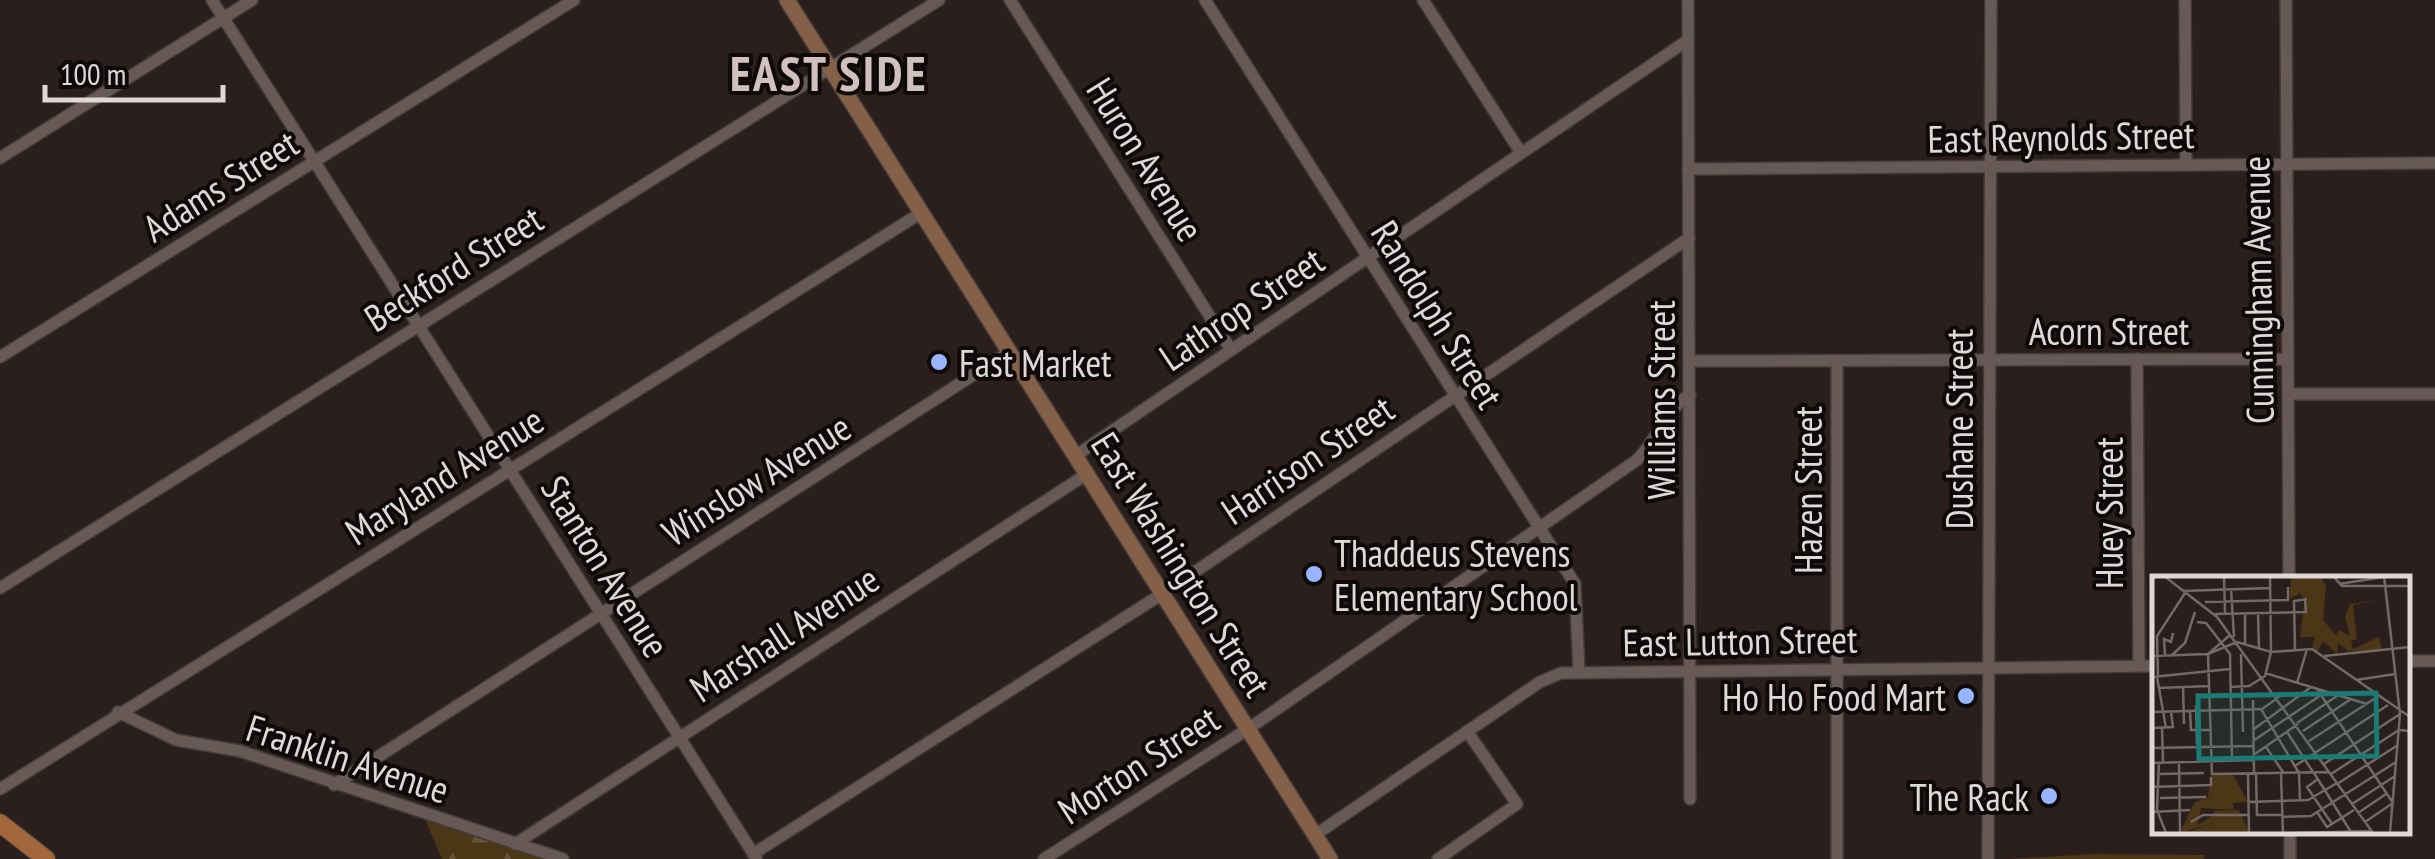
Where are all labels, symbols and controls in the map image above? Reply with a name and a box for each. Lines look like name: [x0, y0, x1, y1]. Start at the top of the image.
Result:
scale bar: [45, 40, 222, 102]
district label: EAST SIDE: [730, 42, 928, 104]
text: 100 m: [60, 54, 126, 93]
street label: Huron Avenue: [1077, 68, 1215, 250]
street label: East Reynolds Street: [1927, 109, 2195, 163]
street label: Adams Street: [133, 118, 307, 252]
street label: Cunningham Avenue: [2230, 156, 2284, 424]
street label: Beckford Street: [355, 194, 552, 342]
street label: Randolph Street: [1361, 211, 1515, 417]
street label: Lathrop Street: [1149, 235, 1333, 381]
street label: Williams Street: [1636, 300, 1685, 500]
street label: Acorn Street: [2029, 306, 2190, 355]
street label: Dushane Street: [1934, 328, 1983, 529]
place label: Fast Market: [959, 338, 1112, 387]
marker: Fast Market: [928, 351, 950, 373]
street label: Harrison Street: [1212, 383, 1403, 534]
street label: Maryland Avenue: [336, 395, 552, 555]
street label: Winslow Avenue: [653, 402, 859, 556]
street label: Hazen Street: [1783, 406, 1832, 574]
street label: East Washington Street: [1081, 423, 1283, 706]
street label: Huey Street: [2084, 437, 2133, 589]
street label: Stanton Avenue: [531, 466, 681, 666]
place label: Thaddeus Stevens Elementary School: [1334, 528, 1578, 621]
street label: Marshall Avenue: [680, 554, 888, 712]
marker: Thaddeus Stevens Elementary School: [1303, 563, 1325, 585]
inset map: [2152, 576, 2410, 834]
street label: East Lutton Street: [1622, 613, 1858, 667]
place label: Ho Ho Food Mart: [1722, 672, 1947, 721]
marker: Ho Ho Food Mart: [1955, 685, 1977, 707]
street label: Morton Street: [1048, 694, 1228, 834]
street label: Franklin Avenue: [241, 702, 455, 814]
place label: The Rack: [1910, 772, 2029, 821]
marker: The Rack: [2038, 785, 2060, 807]

